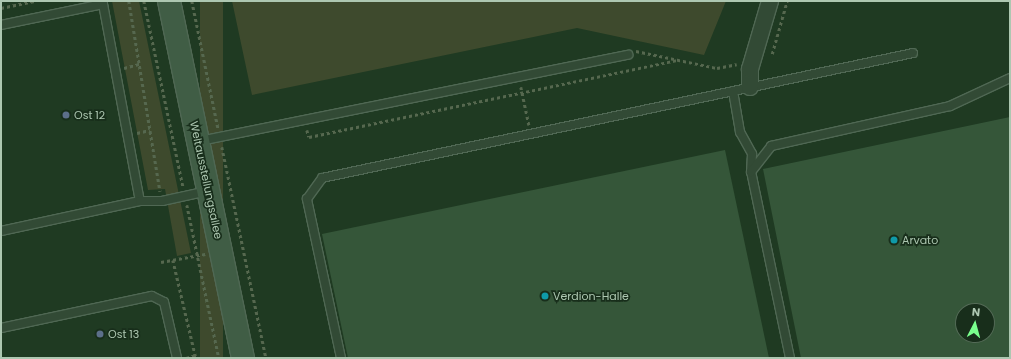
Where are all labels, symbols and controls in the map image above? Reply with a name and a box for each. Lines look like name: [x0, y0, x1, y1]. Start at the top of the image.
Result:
place label: Ost 12: [74, 108, 105, 122]
marker: Ost 12: [61, 110, 71, 120]
street label: Weltausstellungsallee: [187, 120, 225, 240]
place label: Arvato: [902, 233, 938, 247]
marker: Arvato: [889, 235, 899, 245]
place label: Verdion-Halle: [553, 289, 629, 303]
marker: Verdion-Halle: [540, 291, 550, 301]
north arrow: [955, 303, 995, 343]
text: N: [971, 304, 981, 320]
place label: Ost 13: [108, 327, 139, 341]
marker: Ost 13: [95, 329, 105, 339]

